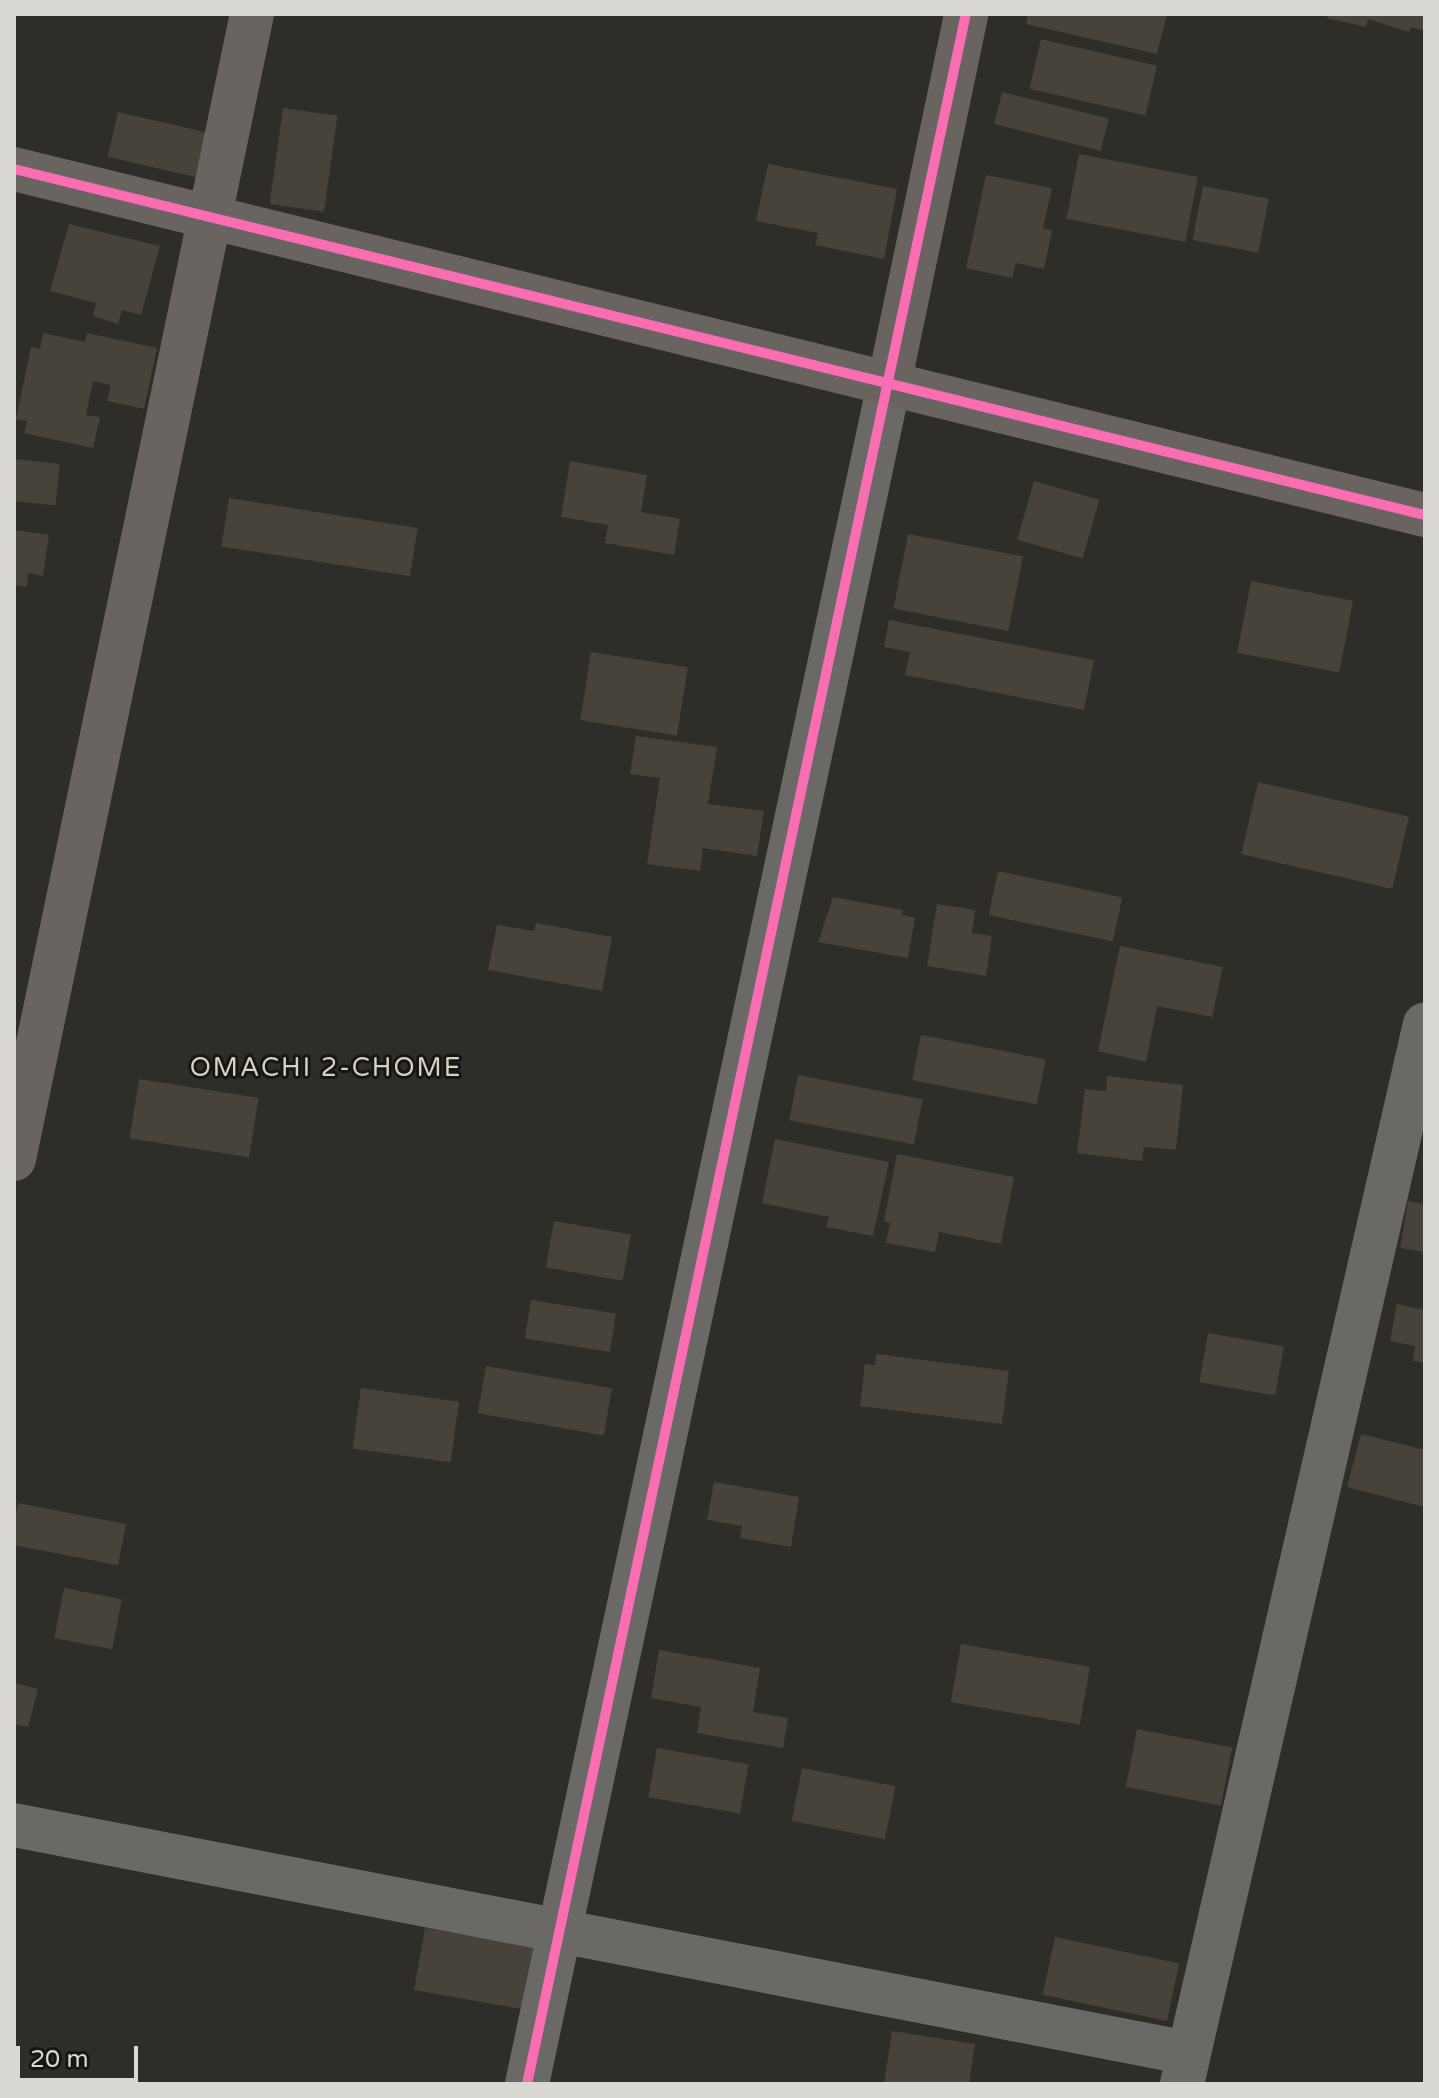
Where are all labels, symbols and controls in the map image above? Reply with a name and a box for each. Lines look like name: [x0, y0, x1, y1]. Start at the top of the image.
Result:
district label: OMACHI 2-CHOME: [190, 1052, 462, 1084]
scale bar: [20, 2030, 142, 2080]
text: 20 m: [30, 2045, 88, 2074]

